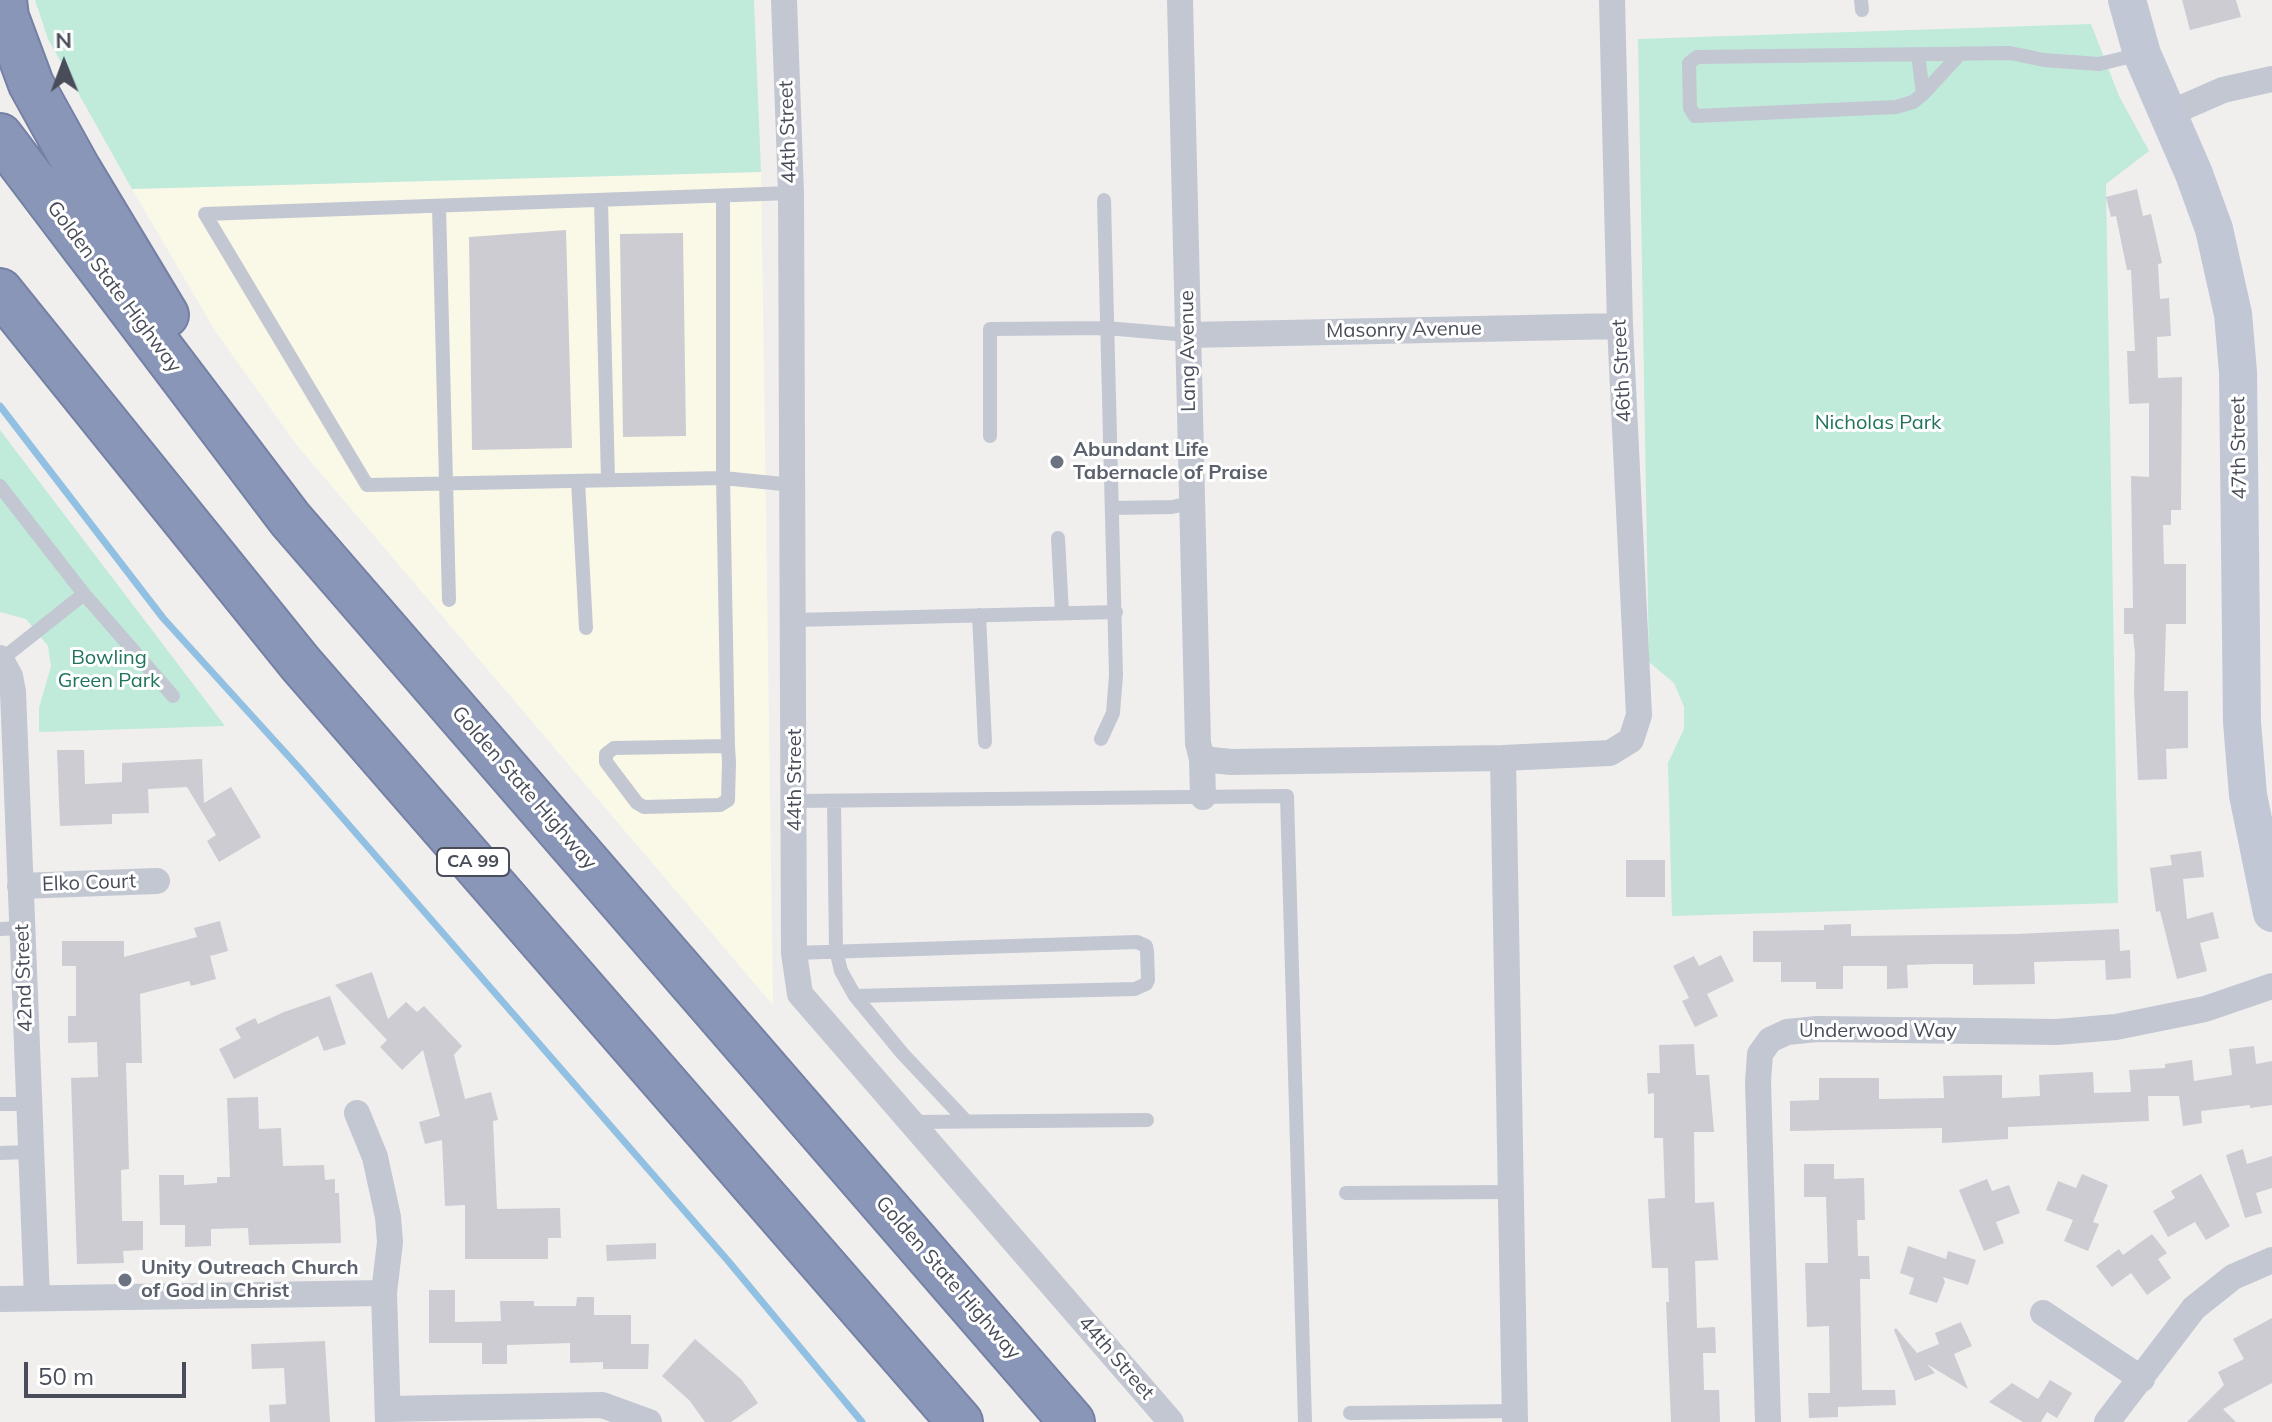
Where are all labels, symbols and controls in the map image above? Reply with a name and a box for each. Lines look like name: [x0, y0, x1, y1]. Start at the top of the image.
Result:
north arrow: [24, 24, 104, 104]
text: N: [55, 26, 72, 54]
street label: 44th Street: [774, 80, 802, 184]
street label: Golden State Highway: [42, 197, 186, 377]
street label: Lang Avenue: [1175, 290, 1201, 412]
street label: Masonry Avenue: [1326, 317, 1482, 343]
street label: 46th Street: [1607, 319, 1637, 423]
street label: 47th Street: [2226, 396, 2252, 500]
park label: Nicholas Park: [1815, 411, 1941, 435]
place label: Abundant Life Tabernacle of Praise: [1073, 438, 1268, 485]
marker: Abundant Life Tabernacle of Praise: [1048, 453, 1066, 471]
park label: Bowling Green Park: [58, 646, 160, 693]
street label: Golden State Highway: [447, 701, 601, 875]
street label: 44th Street: [783, 728, 807, 832]
road number: CA 99: [437, 848, 509, 876]
street label: Elko Court: [42, 869, 136, 897]
street label: 42nd Street: [10, 923, 38, 1033]
street label: Underwood Way: [1799, 1019, 1957, 1043]
street label: Golden State Highway: [871, 1191, 1025, 1365]
place label: Unity Outreach Church of God in Christ: [141, 1256, 359, 1303]
marker: Unity Outreach Church of God in Christ: [116, 1271, 134, 1289]
street label: 44th Street: [1073, 1311, 1159, 1405]
scale bar: [28, 1346, 190, 1396]
text: 50 m: [38, 1361, 94, 1391]

